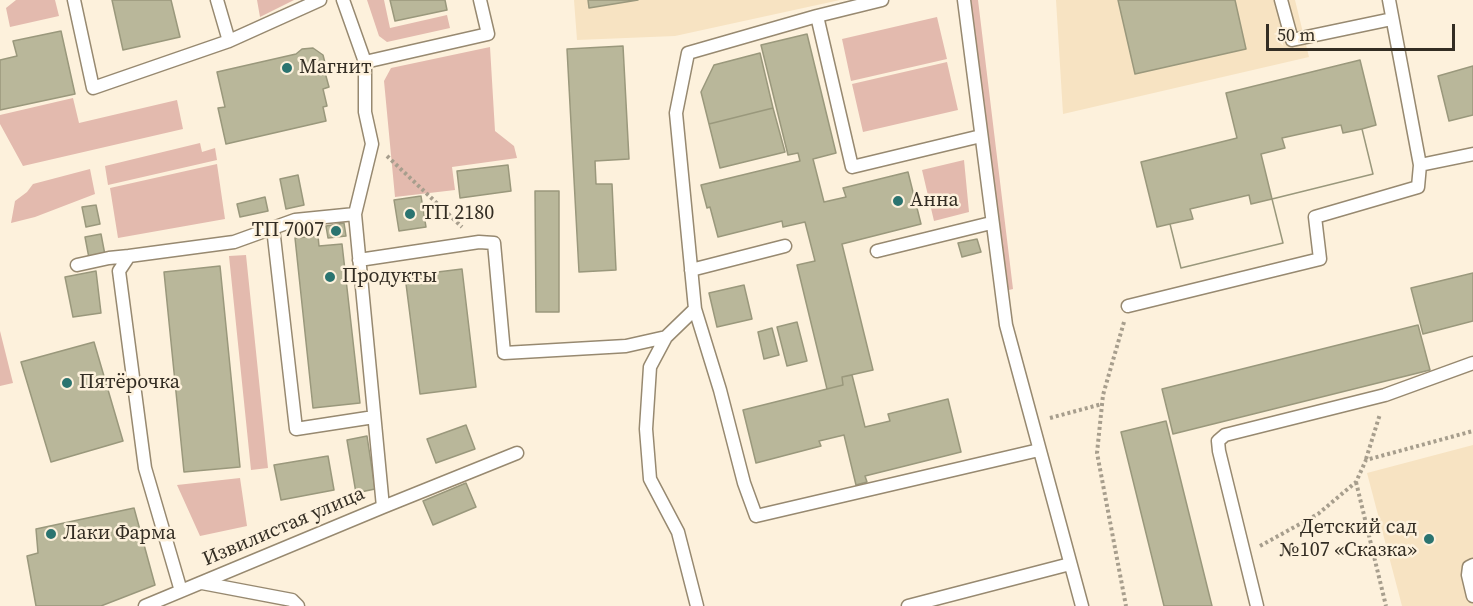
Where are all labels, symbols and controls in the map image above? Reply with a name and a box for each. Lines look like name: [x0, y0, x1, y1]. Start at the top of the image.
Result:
scale bar: [1269, 12, 1458, 50]
text: 50 m: [1277, 22, 1315, 47]
place label: Магнит: [299, 56, 372, 80]
marker: Магнит: [280, 61, 294, 75]
place label: Анна: [910, 189, 959, 213]
marker: Анна: [891, 194, 905, 208]
place label: ТП 2180: [422, 202, 494, 226]
marker: ТП 2180: [403, 207, 417, 221]
place label: ТП 7007: [252, 219, 324, 243]
marker: ТП 7007: [329, 224, 343, 238]
place label: Продукты: [342, 265, 437, 289]
marker: Продукты: [323, 270, 337, 284]
place label: Пятёрочка: [79, 371, 180, 395]
marker: Пятёрочка: [60, 376, 74, 390]
street label: Извилистая улица: [199, 482, 369, 572]
place label: Детский сад №107 «Сказка»: [1280, 516, 1417, 563]
place label: Лаки Фарма: [63, 522, 176, 546]
marker: Лаки Фарма: [44, 527, 58, 541]
marker: Детский сад №107 «Сказка»: [1422, 532, 1436, 546]

